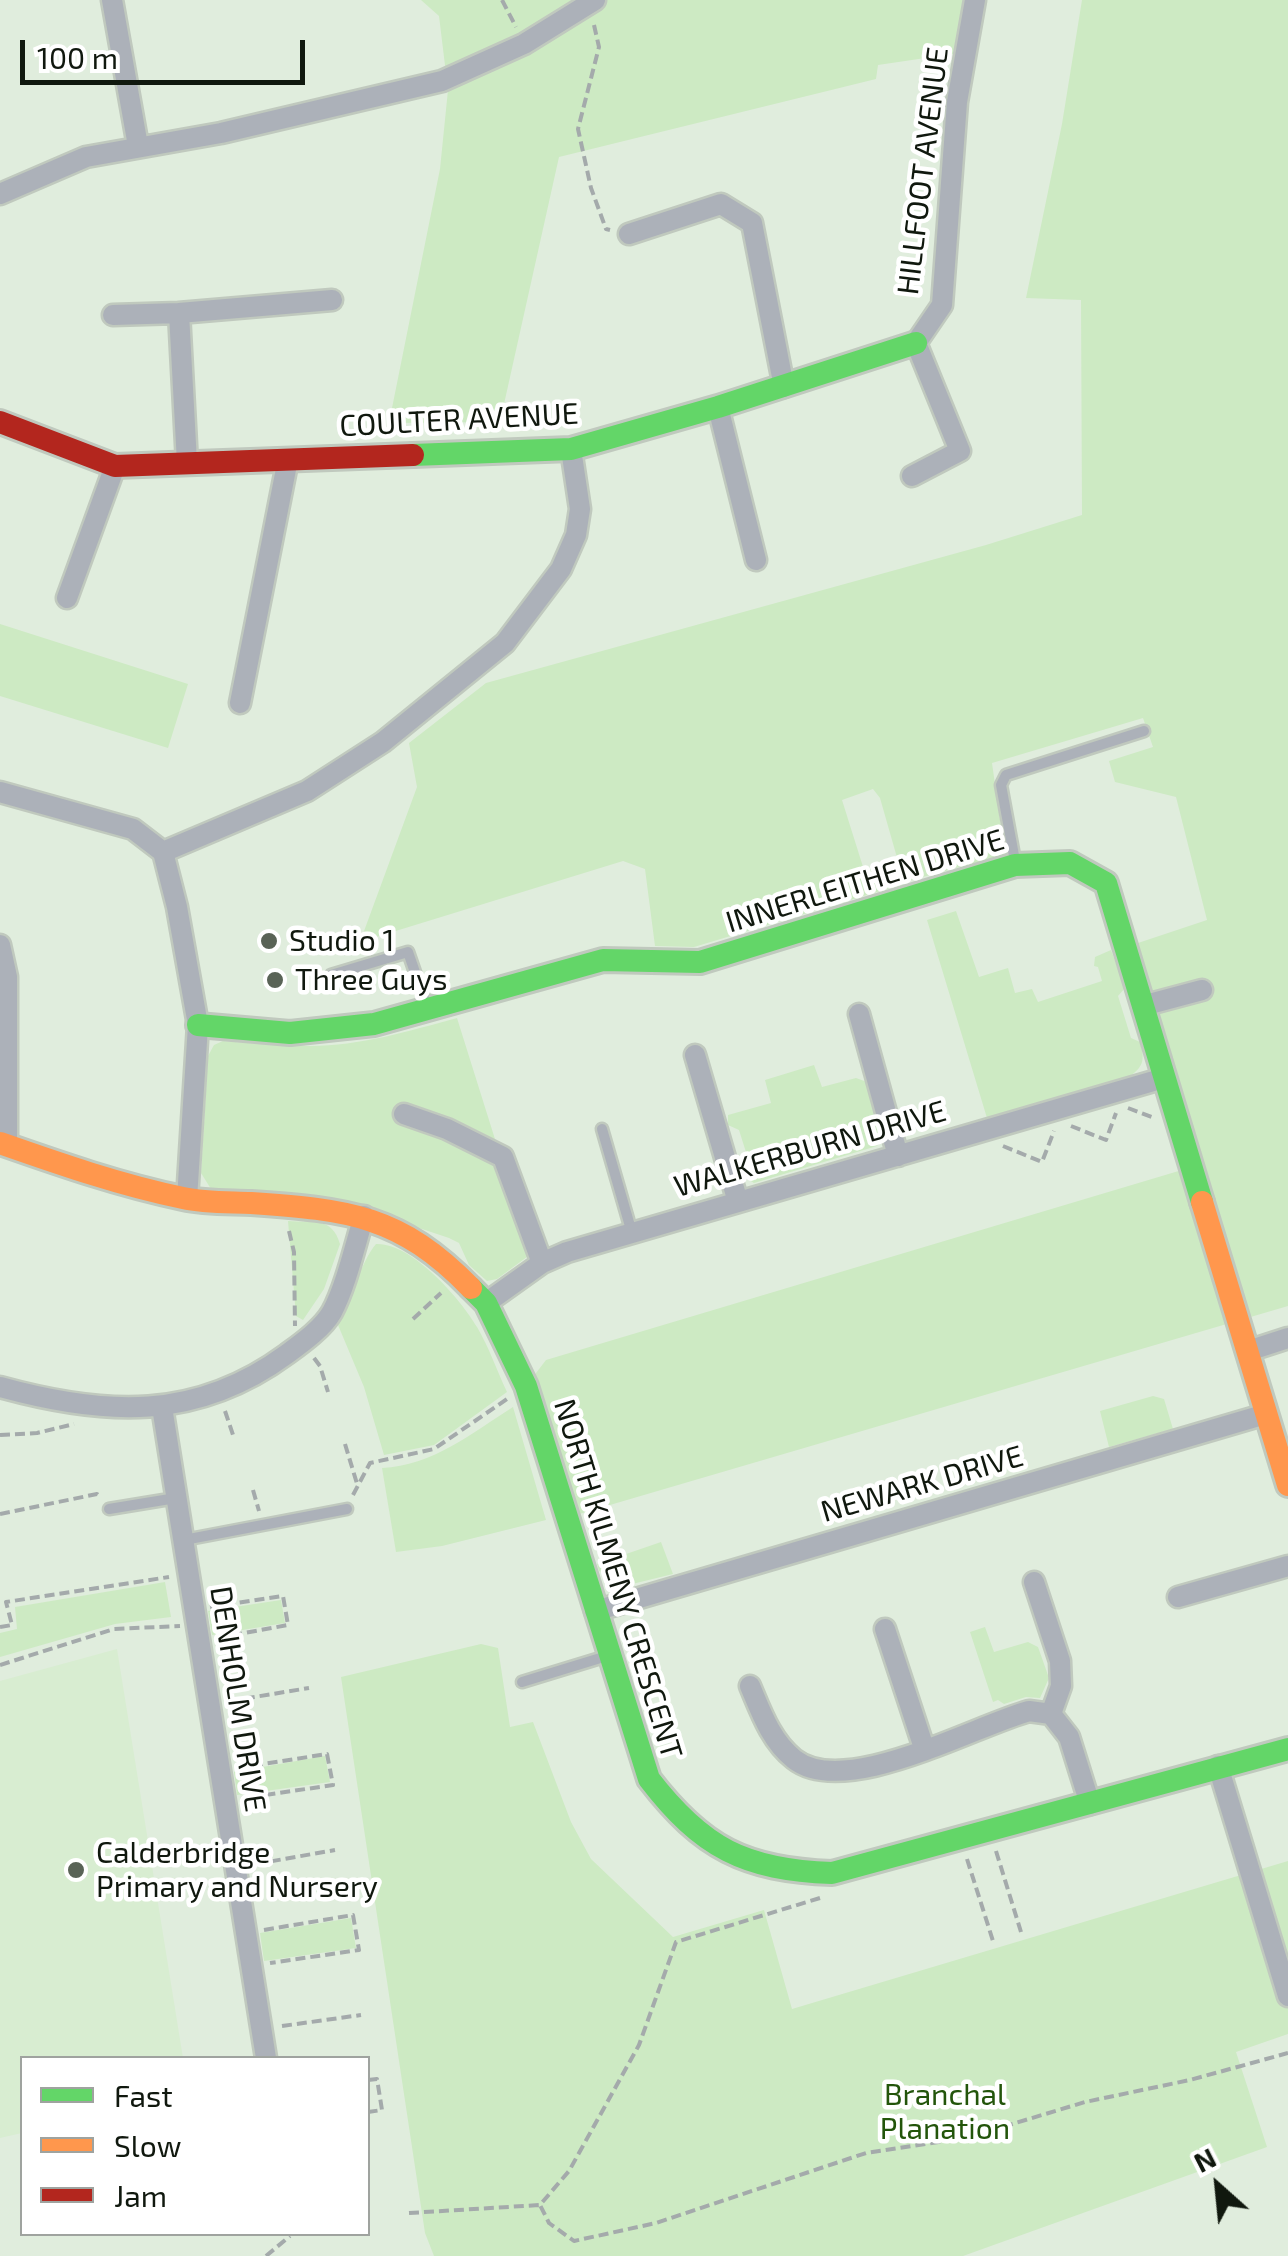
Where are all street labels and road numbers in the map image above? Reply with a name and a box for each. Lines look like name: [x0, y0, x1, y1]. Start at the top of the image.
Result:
street label: HILLFOOT AVENUE: [890, 45, 956, 297]
street label: COULTER AVENUE: [339, 396, 579, 444]
street label: INNERLEITHEN DRIVE: [722, 822, 1008, 940]
street label: WALKERBURN DRIVE: [670, 1093, 950, 1205]
street label: NORTH KILMENY CRESCENT: [546, 1395, 690, 1763]
street label: NEWARK DRIVE: [817, 1438, 1027, 1530]
street label: DENHOLM DRIVE: [202, 1584, 274, 1814]

